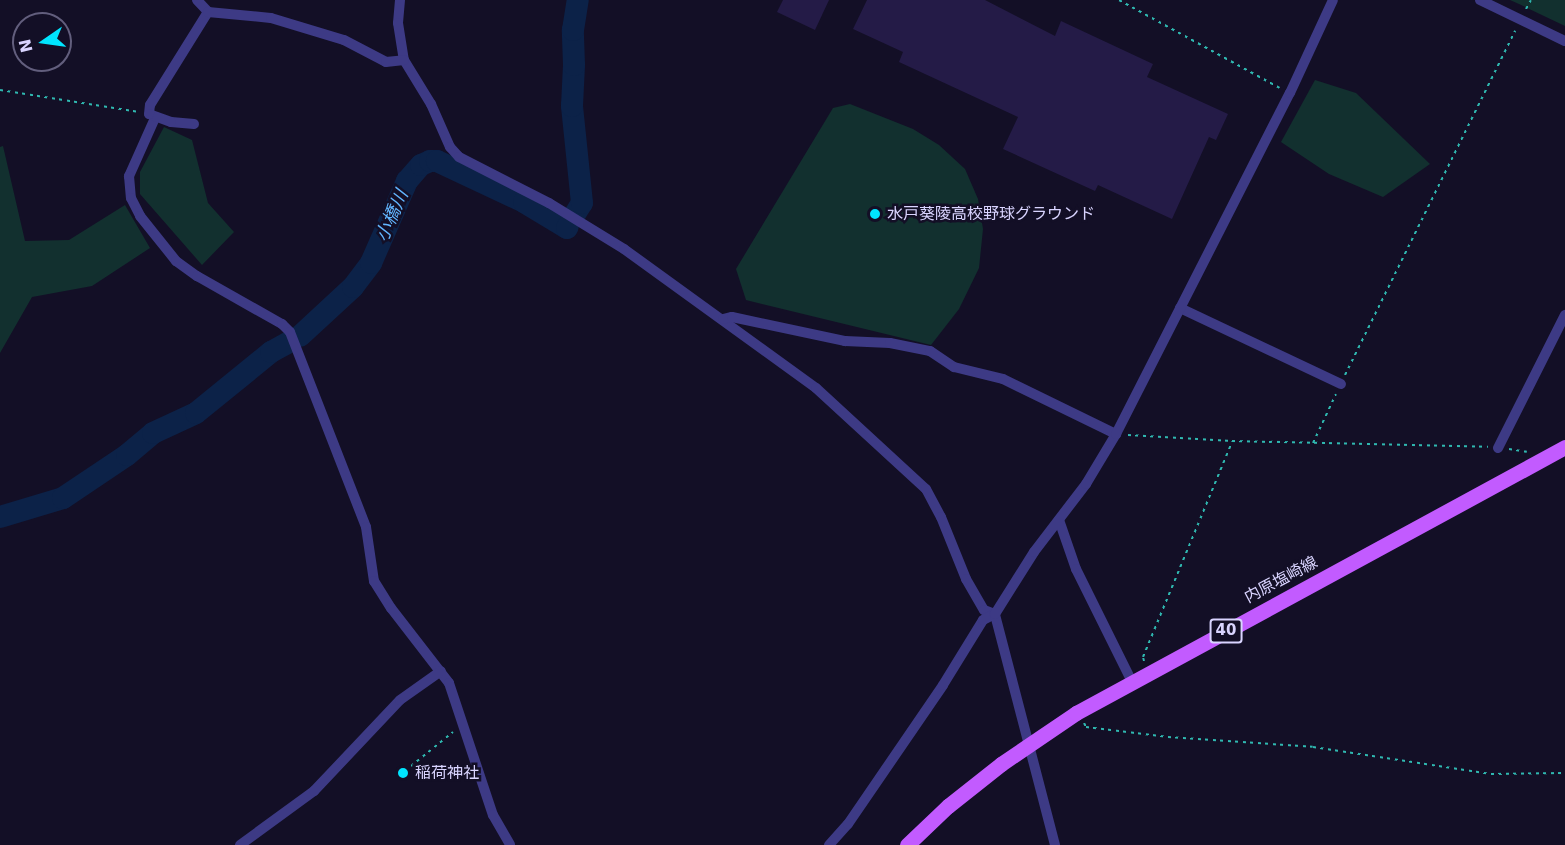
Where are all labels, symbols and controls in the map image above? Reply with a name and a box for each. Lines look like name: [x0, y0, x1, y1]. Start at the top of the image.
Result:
north arrow: [12, 12, 72, 72]
text: N: [15, 37, 37, 54]
water label: 小橋川: [371, 187, 413, 245]
place label: 水戸葵陵高校野球グラウンド: [887, 204, 1095, 224]
marker: 水戸葵陵高校野球グラウンド: [868, 207, 882, 221]
street label: 内原塩崎線: [1241, 553, 1321, 607]
road number: 40: [1210, 619, 1242, 643]
place label: 稲荷神社: [415, 763, 479, 783]
marker: 稲荷神社: [396, 766, 410, 780]

